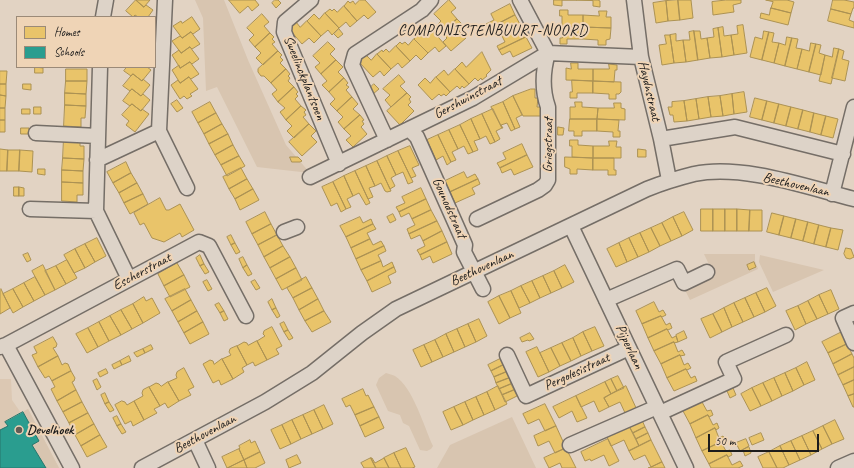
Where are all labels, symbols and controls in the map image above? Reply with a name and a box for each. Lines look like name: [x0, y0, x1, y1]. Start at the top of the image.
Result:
legend: [16, 16, 156, 68]
district label: COMPONISTENBUURT-NOORD: [399, 22, 587, 40]
text: Homes: [54, 24, 80, 40]
street label: Sweelinckplantsoen: [279, 33, 329, 123]
text: Schools: [54, 44, 84, 60]
street label: Haydnstraat: [634, 59, 664, 123]
street label: Gershwinstraat: [431, 73, 505, 123]
street label: Griegstraat: [540, 117, 556, 173]
street label: Beethovenlaan: [761, 169, 831, 201]
street label: Gounodstraat: [428, 175, 470, 241]
street label: Beethovenlaan: [448, 246, 516, 290]
street label: Escherstraat: [110, 250, 174, 294]
street label: Pijperlaan: [611, 322, 647, 372]
street label: Pergolesistraat: [542, 349, 612, 395]
street label: Beethovenlaan: [171, 411, 239, 457]
place label: Develhoek: [27, 422, 73, 438]
marker: Develhoek: [14, 425, 24, 435]
scale bar: [710, 426, 821, 452]
text: 50 m: [715, 433, 735, 449]

